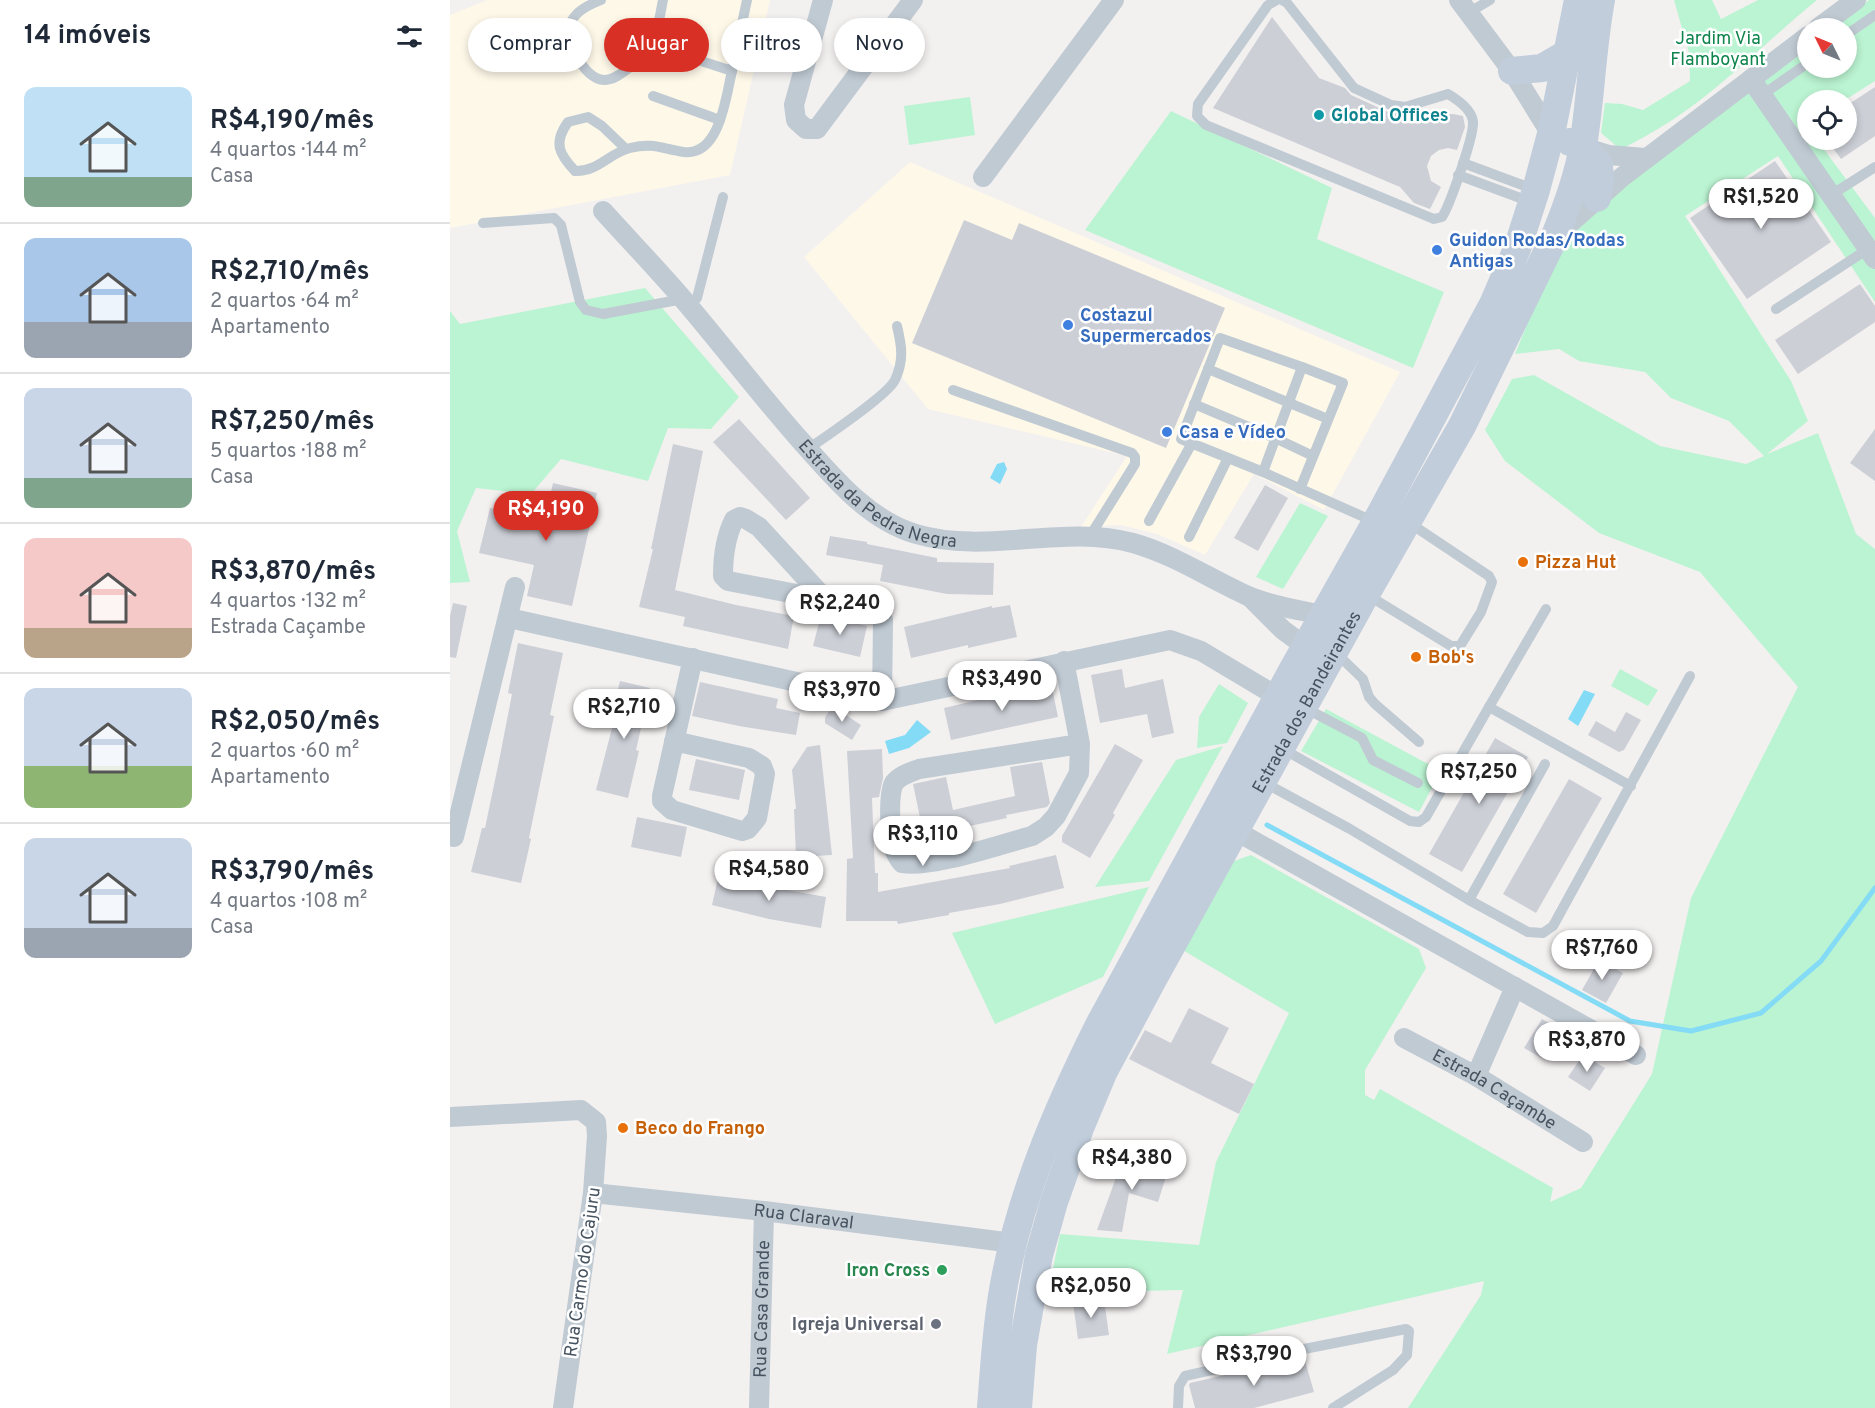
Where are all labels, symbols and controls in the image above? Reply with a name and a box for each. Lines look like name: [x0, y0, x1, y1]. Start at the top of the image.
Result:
chip: Comprar: [468, 18, 592, 72]
chip: Alugar: [604, 18, 709, 72]
chip: Filtros: [721, 18, 822, 72]
chip: Novo: [834, 18, 925, 72]
north arrow: [1797, 18, 1857, 78]
map controls: [1797, 18, 1857, 150]
text: 14 imóveis: [24, 20, 151, 53]
icon: filters: [393, 20, 426, 53]
park label: Jardim Via Flamboyant: [1670, 28, 1766, 72]
button: locate: [1797, 90, 1857, 150]
text: R$4,190/mês: [210, 105, 374, 138]
place label: Global Offices: [1331, 105, 1449, 128]
marker: Global Offices: [1312, 108, 1326, 122]
icon: home: [72, 111, 144, 183]
text: 4 quartos · 144 m²: [210, 138, 367, 164]
text: Casa: [210, 164, 253, 190]
pin: R$1,520: [1706, 179, 1816, 230]
text: R$1,520: [1723, 185, 1799, 211]
place label: Guidon Rodas/Rodas Antigas: [1449, 230, 1625, 274]
marker: Guidon Rodas/Rodas Antigas: [1430, 243, 1444, 257]
text: R$2,710/mês: [210, 256, 370, 289]
icon: home: [72, 262, 144, 334]
text: 2 quartos · 64 m²: [210, 289, 359, 315]
place label: Costazul Supermercados: [1080, 305, 1212, 349]
text: Apartamento: [210, 315, 330, 341]
marker: Costazul Supermercados: [1061, 318, 1075, 332]
text: R$7,250/mês: [210, 406, 375, 439]
icon: home: [72, 412, 144, 484]
place label: Casa e Vídeo: [1179, 422, 1286, 445]
marker: Casa e Vídeo: [1160, 425, 1174, 439]
street label: Estrada da Pedra Negra: [792, 435, 958, 554]
text: 5 quartos · 188 m²: [210, 439, 367, 465]
text: Casa: [210, 465, 253, 491]
pin: R$4,190: [491, 491, 601, 542]
text: R$4,190: [507, 497, 585, 523]
place label: Pizza Hut: [1535, 552, 1616, 575]
marker: Pizza Hut: [1516, 555, 1530, 569]
text: R$3,870/mês: [210, 556, 376, 589]
icon: home: [72, 562, 144, 634]
pin: R$2,240: [785, 585, 895, 636]
text: 4 quartos · 132 m²: [210, 589, 366, 615]
text: R$2,240: [799, 591, 881, 617]
street label: Estrada dos Bandeirantes: [1248, 607, 1367, 798]
text: Estrada Caçambe: [210, 615, 366, 641]
place label: Bob's: [1428, 647, 1474, 670]
marker: Bob's: [1409, 650, 1423, 664]
pin: R$3,490: [947, 661, 1057, 712]
text: R$3,490: [962, 667, 1042, 693]
pin: R$3,970: [787, 672, 897, 723]
text: R$3,970: [803, 678, 881, 704]
pin: R$2,710: [569, 689, 679, 740]
text: R$2,710: [587, 695, 661, 721]
text: R$2,050/mês: [210, 706, 380, 739]
icon: home: [72, 712, 144, 784]
text: 2 quartos · 60 m²: [210, 739, 359, 765]
pin: R$7,250: [1424, 754, 1534, 805]
text: R$7,250: [1440, 760, 1518, 786]
text: Apartamento: [210, 765, 330, 791]
pin: R$3,110: [868, 816, 978, 867]
text: R$3,110: [887, 822, 959, 848]
pin: R$4,580: [714, 851, 824, 902]
text: R$3,790/mês: [210, 856, 374, 889]
text: R$4,580: [728, 857, 810, 883]
icon: home: [72, 862, 144, 934]
text: 4 quartos · 108 m²: [210, 889, 367, 915]
text: Casa: [210, 915, 253, 941]
pin: R$7,760: [1547, 930, 1657, 981]
text: R$7,760: [1565, 936, 1639, 962]
pin: R$3,870: [1532, 1022, 1642, 1073]
text: R$3,870: [1548, 1028, 1626, 1054]
street label: Estrada Caçambe: [1428, 1045, 1560, 1136]
place label: Beco do Frango: [635, 1118, 765, 1141]
marker: Beco do Frango: [616, 1121, 630, 1135]
pin: R$4,380: [1077, 1140, 1187, 1191]
text: R$4,380: [1091, 1146, 1173, 1172]
street label: Rua Carmo do Cajuru: [560, 1186, 607, 1359]
street label: Rua Claraval: [752, 1200, 855, 1235]
street label: Rua Casa Grande: [750, 1240, 776, 1378]
place label: Iron Cross: [846, 1260, 930, 1283]
marker: Iron Cross: [935, 1263, 949, 1277]
pin: R$2,050: [1036, 1268, 1146, 1319]
text: R$2,050: [1050, 1274, 1132, 1300]
place label: Igreja Universal: [792, 1314, 924, 1337]
marker: Igreja Universal: [929, 1317, 943, 1331]
pin: R$3,790: [1199, 1336, 1309, 1387]
text: R$3,790: [1216, 1342, 1292, 1368]

